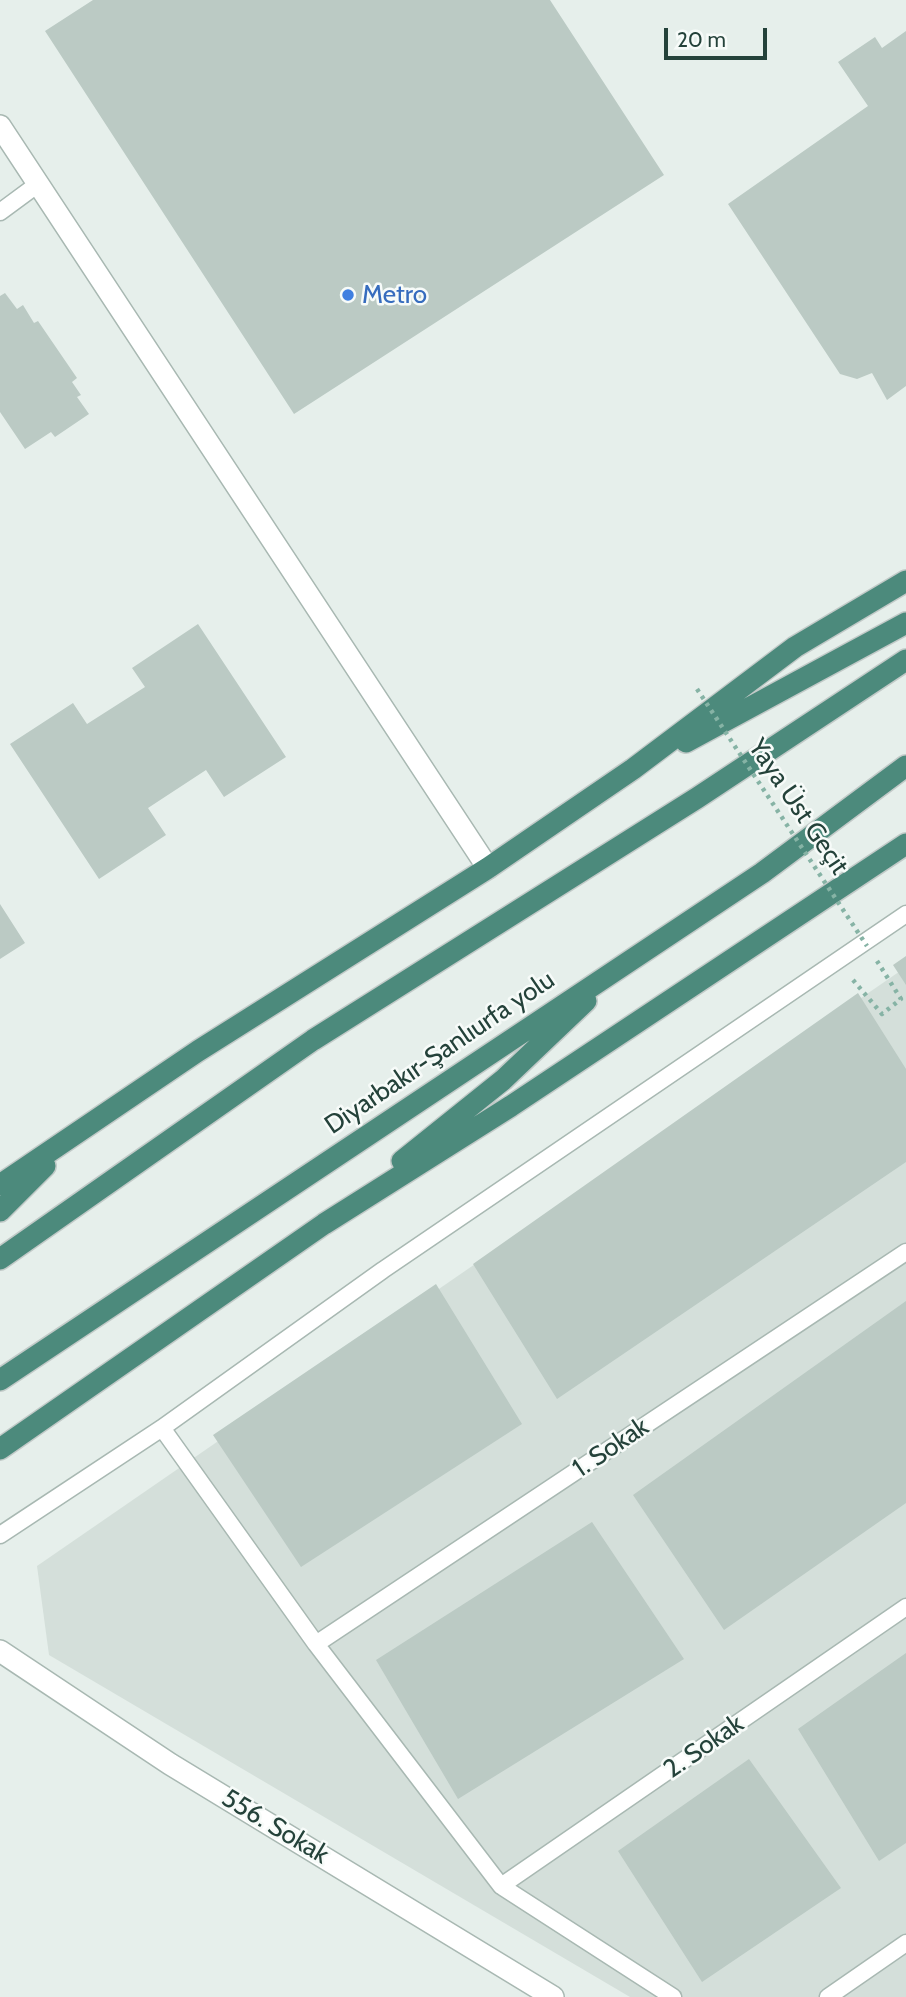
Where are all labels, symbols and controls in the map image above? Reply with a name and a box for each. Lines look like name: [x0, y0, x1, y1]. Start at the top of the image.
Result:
scale bar: [668, 14, 771, 58]
text: 20 m: [677, 27, 726, 52]
place label: Metro: [362, 279, 427, 311]
marker: Metro: [340, 287, 356, 303]
street label: Yaya Üst Geçit: [741, 733, 855, 881]
street label: Diyarbakır-Şanlıurfa yolu: [319, 965, 561, 1141]
street label: 1. Sokak: [567, 1411, 655, 1485]
street label: 2. Sokak: [658, 1708, 750, 1786]
street label: 556. Sokak: [216, 1783, 334, 1871]

